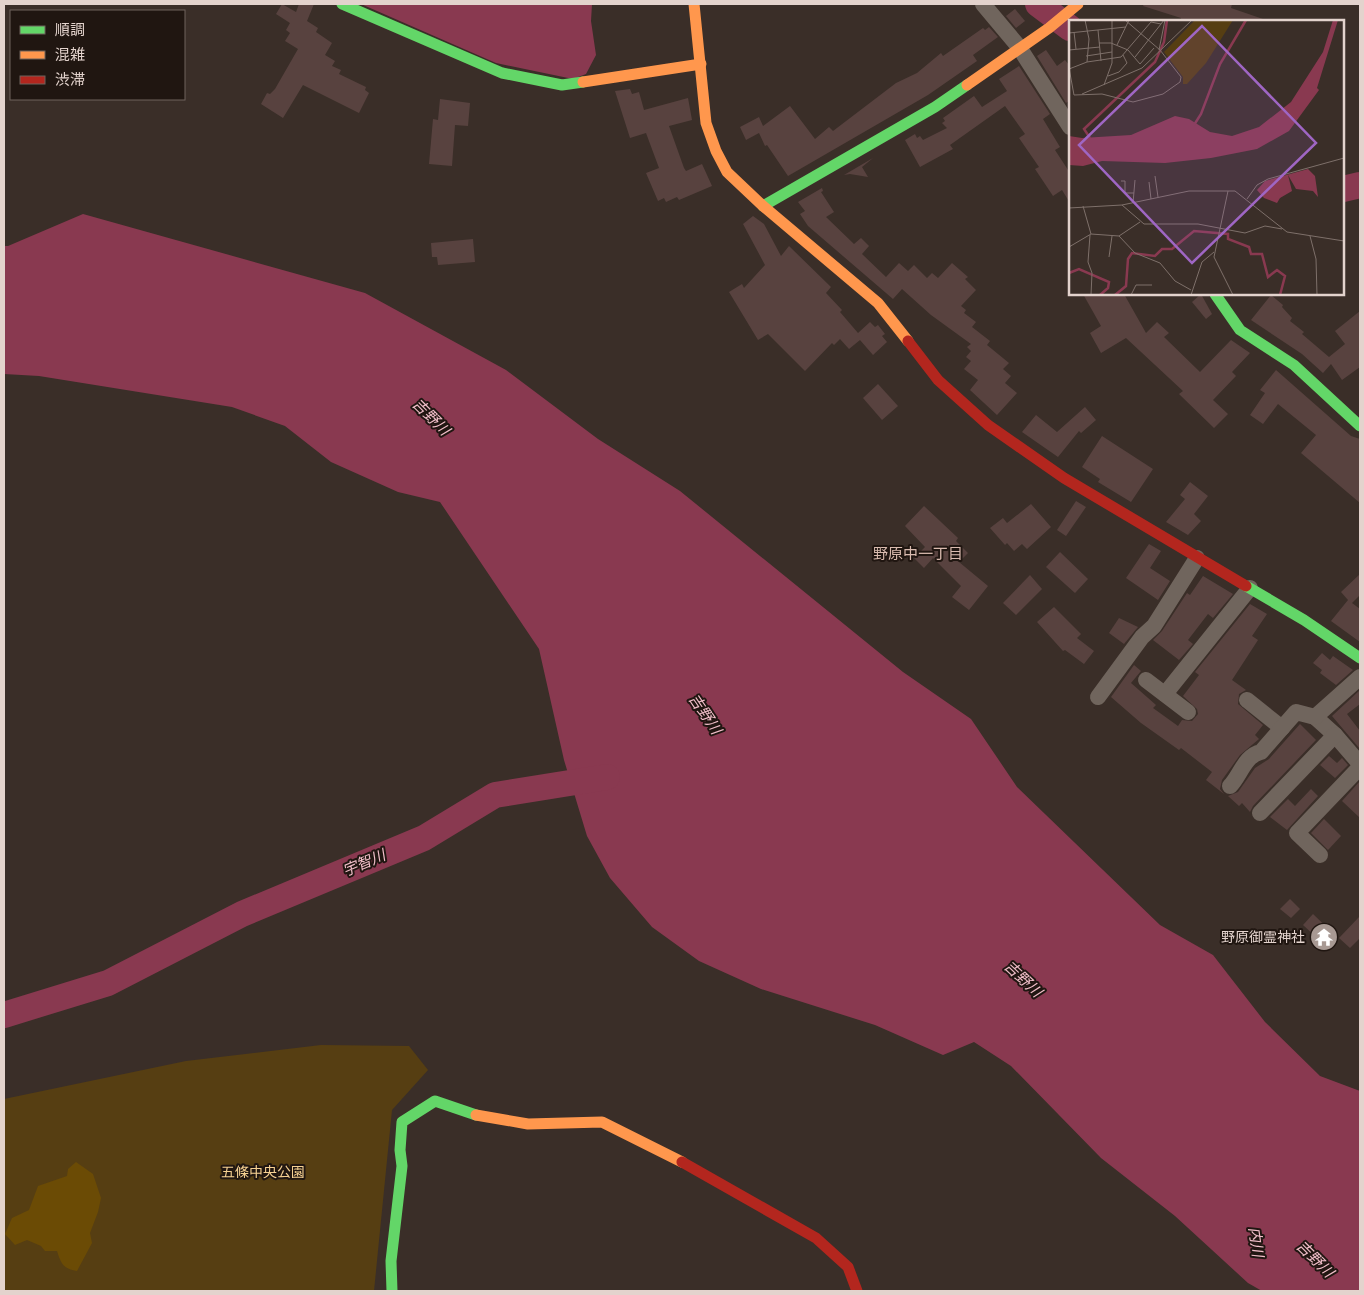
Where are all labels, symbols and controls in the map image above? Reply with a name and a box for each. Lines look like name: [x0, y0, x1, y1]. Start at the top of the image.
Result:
legend: [10, 10, 185, 100]
text: 順調: [55, 20, 85, 39]
inset map: [1069, 20, 1344, 295]
text: 混雑: [55, 45, 85, 64]
text: 渋滞: [55, 70, 85, 89]
water label: 吉野川: [409, 394, 455, 441]
district label: 野原中一丁目: [873, 544, 963, 563]
water label: 吉野川: [685, 690, 727, 739]
water label: 宇智川: [339, 844, 390, 880]
temple icon: 野原御霊神社: [1309, 922, 1339, 952]
place label: 野原御霊神社: [1221, 928, 1305, 946]
water label: 吉野川: [1000, 956, 1048, 1002]
park label: 五條中央公園: [221, 1163, 305, 1181]
water label: 内川: [1245, 1226, 1268, 1260]
water label: 吉野川: [1293, 1236, 1339, 1283]

